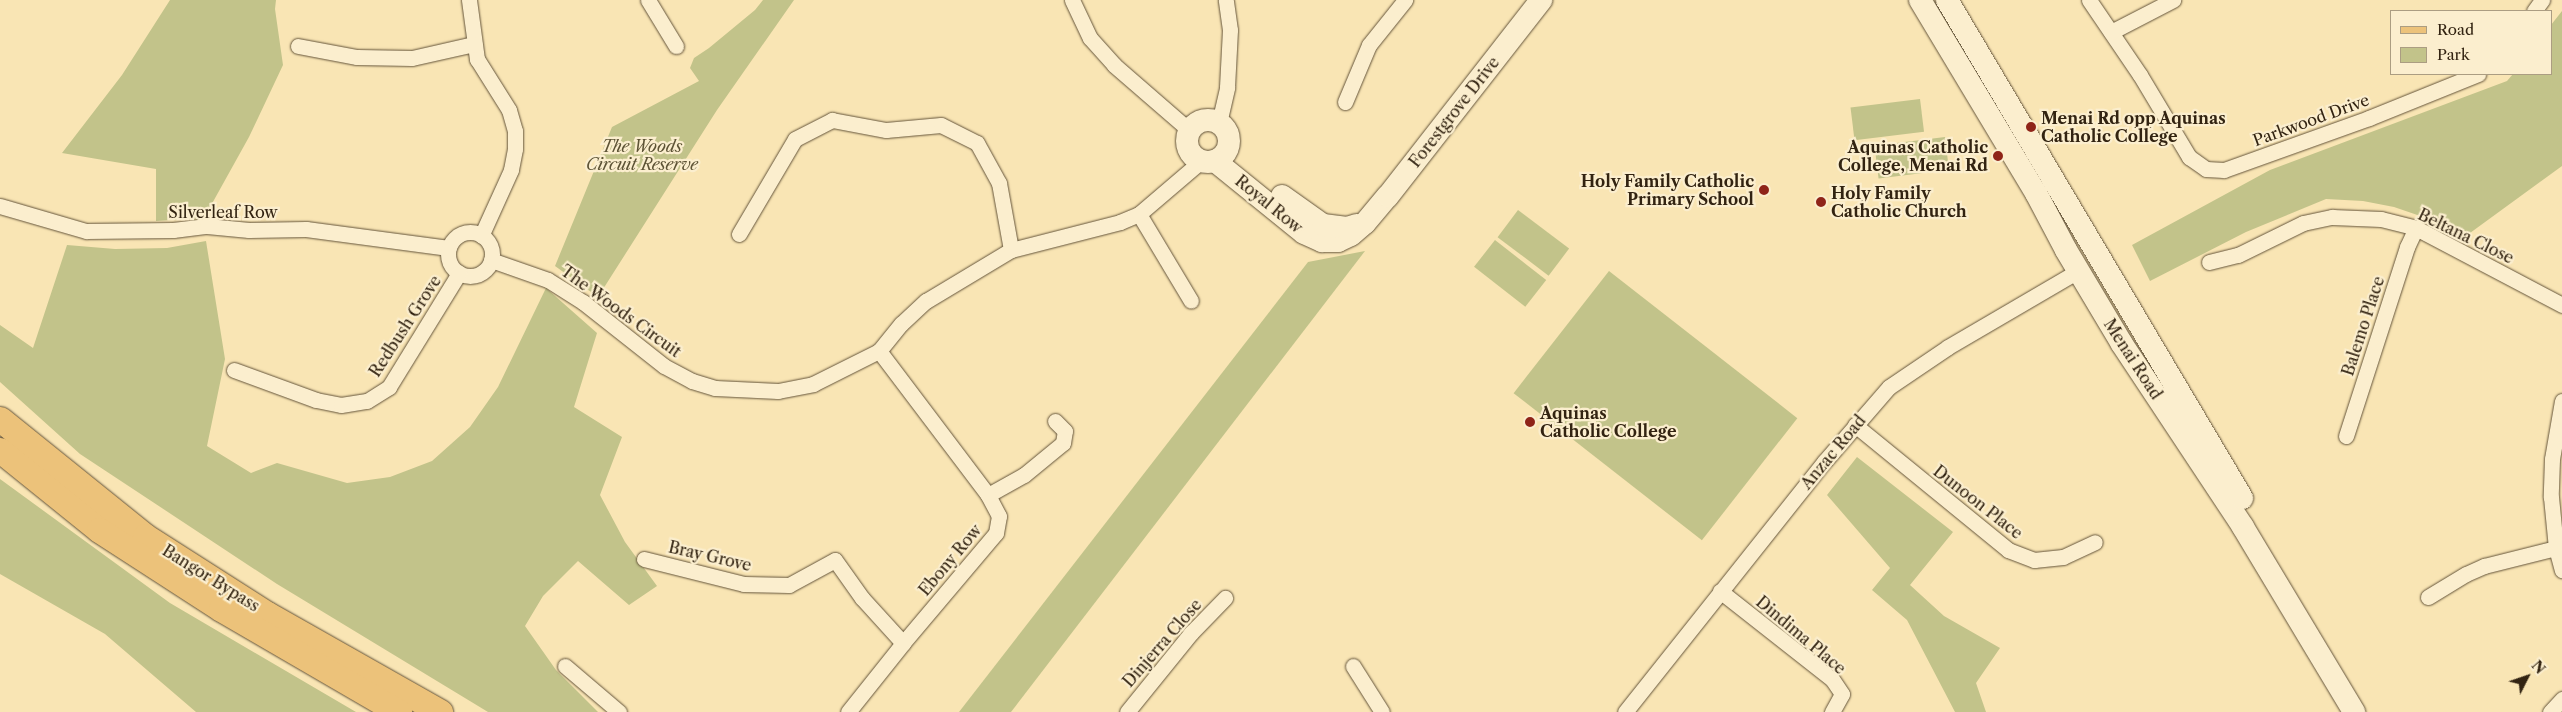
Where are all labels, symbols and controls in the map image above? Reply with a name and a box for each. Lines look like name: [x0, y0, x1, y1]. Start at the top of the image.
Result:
legend: [2390, 10, 2552, 75]
text: Road: [2437, 20, 2474, 39]
text: Park: [2437, 45, 2470, 64]
street label: Forestgrove Drive: [1405, 53, 1503, 171]
street label: Parkwood Drive: [2250, 90, 2372, 150]
place label: Menai Rd opp Aquinas Catholic College: [2041, 108, 2226, 146]
marker: Menai Rd opp Aquinas Catholic College: [2025, 121, 2037, 133]
park label: The Woods Circuit Reserve: [586, 136, 698, 174]
place label: Aquinas Catholic College, Menai Rd: [1838, 137, 1988, 175]
marker: Aquinas Catholic College, Menai Rd: [1992, 150, 2004, 162]
street label: Royal Row: [1231, 171, 1307, 237]
place label: Holy Family Catholic Primary School: [1580, 171, 1754, 209]
place label: Holy Family Catholic Church: [1831, 183, 1967, 221]
marker: Holy Family Catholic Primary School: [1758, 184, 1770, 196]
marker: Holy Family Catholic Church: [1815, 196, 1827, 208]
street label: Silverleaf Row: [168, 202, 278, 222]
street label: Beltana Close: [2415, 204, 2517, 268]
street label: The Woods Circuit: [557, 261, 685, 361]
street label: Redbush Grove: [365, 272, 445, 380]
street label: Balemo Place: [2338, 274, 2388, 378]
street label: Menai Road: [2100, 315, 2166, 403]
place label: Aquinas Catholic College: [1540, 403, 1676, 441]
street label: Anzac Road: [1796, 411, 1870, 493]
marker: Aquinas Catholic College: [1524, 416, 1536, 428]
street label: Dunoon Place: [1930, 461, 2026, 543]
street label: Ebony Row: [915, 520, 985, 600]
street label: Bray Grove: [666, 537, 754, 575]
street label: Bangor Bypass: [159, 540, 263, 616]
street label: Dindima Place: [1752, 592, 1850, 678]
street label: Dinjerra Close: [1119, 595, 1205, 691]
north arrow: [2502, 652, 2552, 702]
text: N: [2528, 657, 2549, 678]

